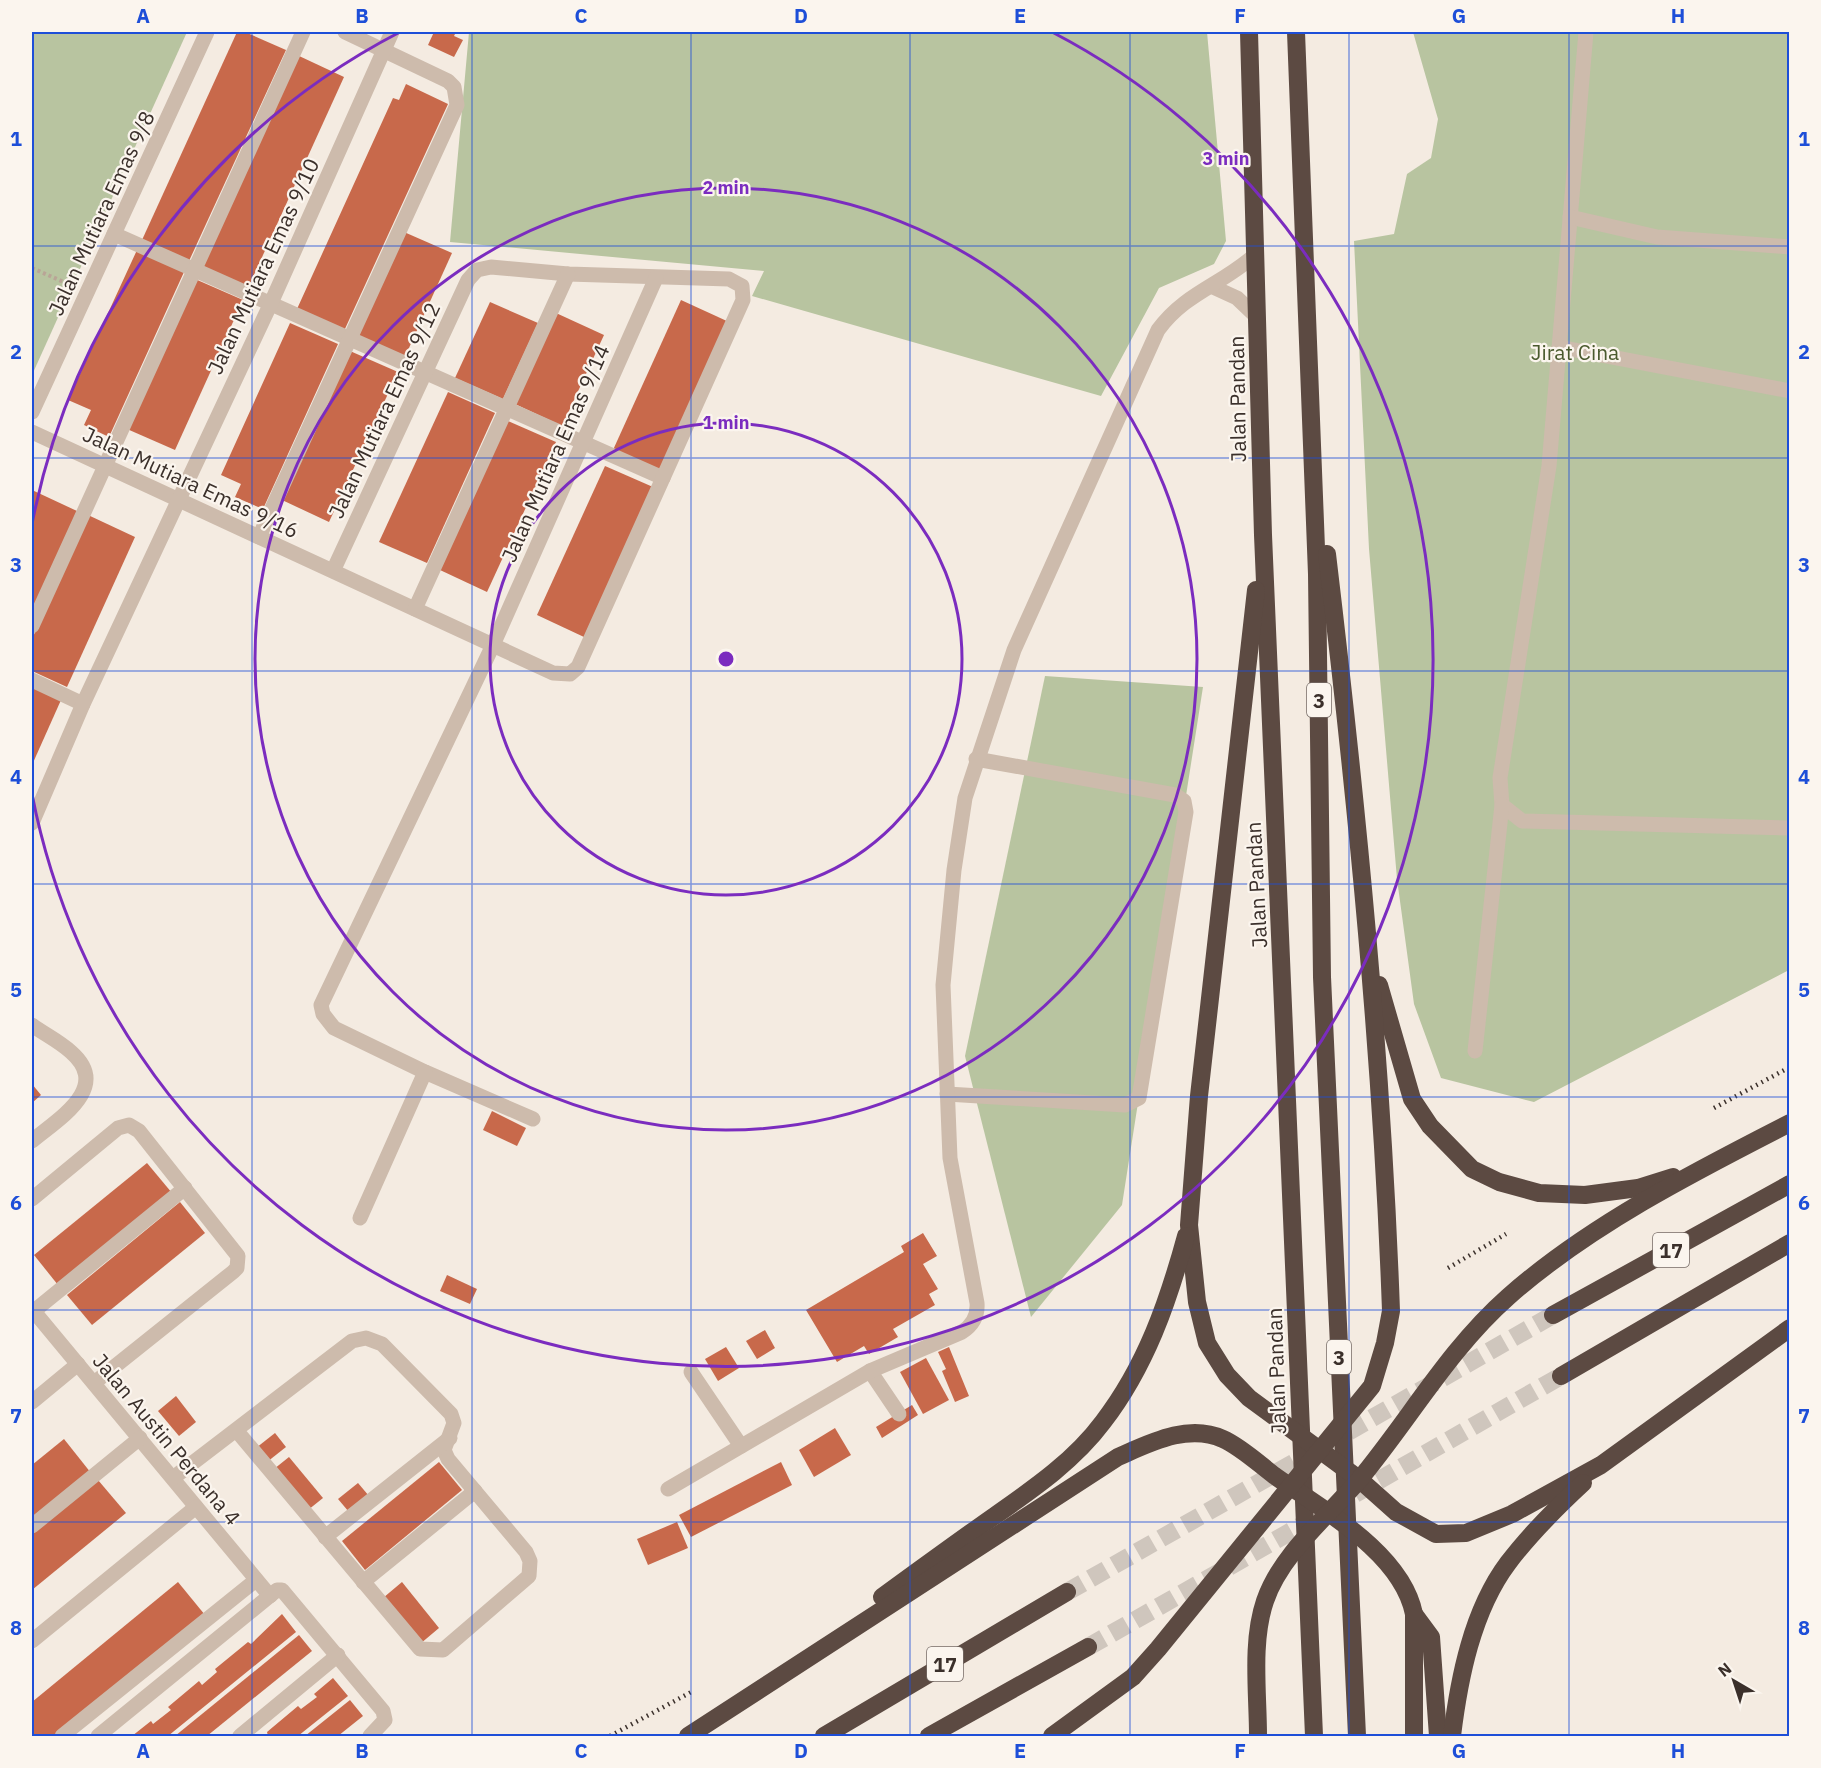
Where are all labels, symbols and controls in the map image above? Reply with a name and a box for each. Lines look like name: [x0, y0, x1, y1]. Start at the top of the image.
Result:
text: A: [136, 2, 150, 29]
text: B: [355, 2, 369, 29]
text: C: [574, 2, 588, 29]
text: D: [794, 2, 808, 29]
text: E: [1014, 2, 1026, 29]
text: F: [1234, 2, 1246, 29]
text: G: [1452, 2, 1466, 29]
text: H: [1671, 2, 1685, 29]
street label: Jalan Mutiara Emas 9/8: [41, 106, 161, 320]
text: 1: [10, 125, 22, 152]
text: 1: [1798, 125, 1810, 152]
text: 3 min: [1202, 147, 1250, 170]
street label: Jalan Mutiara Emas 9/10: [201, 154, 325, 378]
text: 2 min: [702, 176, 750, 199]
street label: Jalan Mutiara Emas 9/12: [322, 298, 446, 522]
street label: Jalan Pandan: [1222, 335, 1252, 463]
text: 2: [10, 338, 22, 365]
park label: Jirat Cina: [1531, 338, 1619, 366]
text: 2: [1798, 338, 1810, 365]
street label: Jalan Mutiara Emas 9/14: [494, 340, 616, 566]
text: 1 min: [702, 411, 750, 434]
street label: Jalan Mutiara Emas 9/16: [79, 420, 303, 544]
text: 3: [10, 551, 22, 578]
text: 3: [1798, 551, 1810, 578]
centre of rings: [716, 649, 736, 669]
road number: 3: [1307, 683, 1331, 717]
text: 4: [10, 763, 22, 790]
text: 4: [1798, 763, 1810, 790]
street label: Jalan Pandan: [1239, 821, 1273, 949]
text: 5: [10, 976, 22, 1003]
text: 5: [1798, 976, 1810, 1003]
text: 6: [10, 1189, 22, 1216]
text: 6: [1798, 1189, 1810, 1216]
road number: 17: [1653, 1233, 1689, 1267]
street label: Jalan Pandan: [1260, 1307, 1292, 1435]
road number: 3: [1327, 1340, 1351, 1374]
street label: Jalan Austin Perdana 4: [87, 1347, 247, 1531]
text: 7: [10, 1402, 22, 1429]
text: 7: [1798, 1402, 1810, 1429]
text: 8: [10, 1614, 22, 1641]
text: 8: [1798, 1614, 1810, 1641]
road number: 17: [927, 1647, 963, 1681]
north arrow: [1704, 1651, 1764, 1711]
text: N: [1714, 1658, 1735, 1681]
text: A: [136, 1737, 150, 1764]
text: B: [355, 1737, 369, 1764]
text: C: [574, 1737, 588, 1764]
text: D: [794, 1737, 808, 1764]
text: E: [1014, 1737, 1026, 1764]
text: F: [1234, 1737, 1246, 1764]
text: G: [1452, 1737, 1466, 1764]
text: H: [1671, 1737, 1685, 1764]

